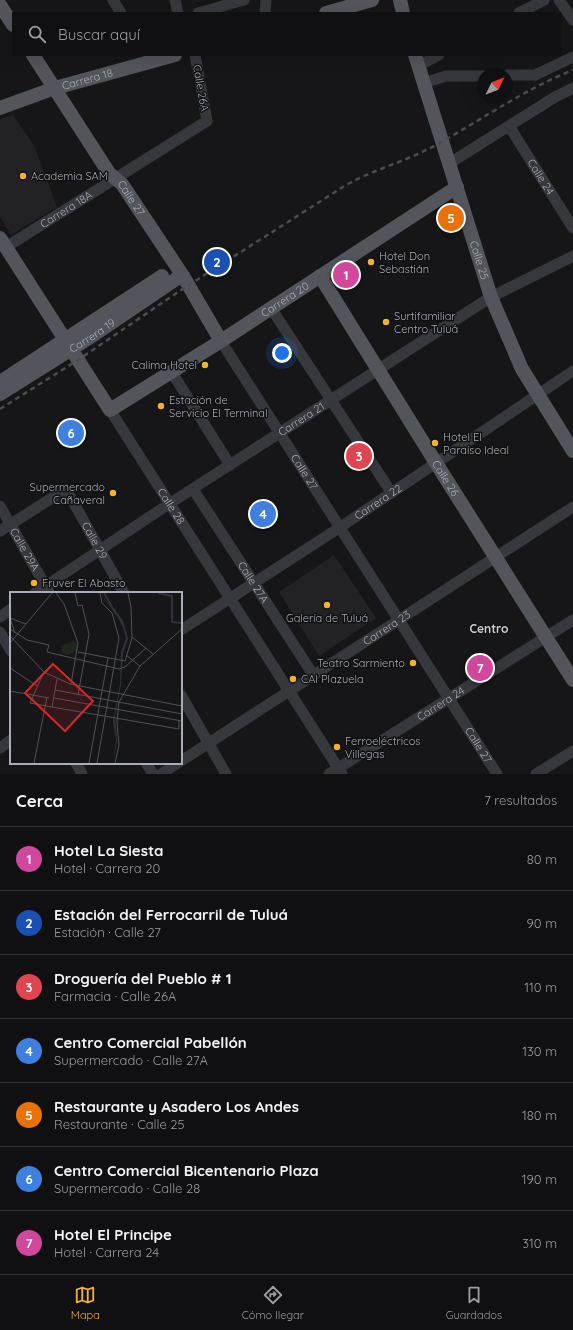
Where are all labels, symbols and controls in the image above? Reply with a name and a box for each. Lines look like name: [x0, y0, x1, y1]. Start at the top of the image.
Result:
search box: [12, 12, 561, 56]
icon: search: [26, 23, 48, 45]
text: Buscar aquí: [58, 25, 140, 44]
street label: Calle 26A: [190, 64, 212, 112]
street label: Carrera 18: [60, 65, 114, 93]
north arrow: [477, 68, 513, 104]
street label: Calle 24: [524, 156, 557, 198]
place label: Academia SAM: [31, 169, 108, 183]
marker: Academia SAM: [18, 171, 28, 181]
street label: Calle 27: [114, 177, 148, 219]
street label: Carrera 18A: [37, 188, 95, 231]
pin: 5: [438, 203, 464, 233]
street label: Calle 25: [467, 239, 492, 281]
pin: 2: [204, 247, 230, 277]
place label: Hotel Don Sebastián: [379, 249, 430, 276]
marker: Hotel Don Sebastián: [366, 257, 376, 267]
pin: 1: [333, 260, 359, 290]
street label: Carrera 20: [258, 279, 312, 320]
place label: Surtifamiliar Centro Tuluá: [394, 309, 458, 336]
street label: Carrera 19: [66, 315, 118, 356]
marker: Surtifamiliar Centro Tuluá: [381, 317, 391, 327]
your location: [272, 343, 292, 363]
place label: Calima Hotel: [132, 358, 197, 372]
marker: Calima Hotel: [200, 360, 210, 370]
place label: Estación de Servicio El Terminal: [169, 393, 268, 420]
street label: Carrera 21: [275, 399, 327, 439]
marker: Estación de Servicio El Terminal: [156, 401, 166, 411]
pin: 6: [58, 418, 84, 448]
place label: Hotel El Paraíso Ideal: [443, 430, 509, 457]
marker: Hotel El Paraíso Ideal: [430, 438, 440, 448]
pin: 3: [346, 441, 372, 471]
street label: Calle 27: [288, 451, 321, 492]
street label: Calle 26: [429, 457, 462, 499]
place label: Supermercado Cañaveral: [30, 480, 105, 507]
street label: Carrera 22: [352, 481, 404, 523]
street label: Calle 28: [155, 485, 188, 527]
marker: Supermercado Cañaveral: [108, 488, 118, 498]
pin: 4: [250, 499, 276, 529]
street label: Calle 29: [79, 519, 111, 561]
street label: Calle 29A: [7, 525, 43, 574]
street label: Calle 27A: [235, 559, 272, 606]
place label: Fruver El Abasto: [42, 576, 126, 590]
marker: Fruver El Abasto: [29, 578, 39, 588]
inset map: [10, 592, 182, 764]
marker: Galería de Tuluá: [322, 600, 332, 610]
street label: Carrera 23: [360, 607, 413, 648]
place label: Galería de Tuluá: [286, 611, 368, 625]
district label: Centro: [469, 621, 509, 636]
pin: 7: [467, 653, 493, 683]
place label: Teatro Sarmiento: [317, 656, 405, 670]
marker: Teatro Sarmiento: [408, 658, 418, 668]
place label: CAI Plazuela: [301, 672, 364, 686]
marker: CAI Plazuela: [288, 674, 298, 684]
street label: Carrera 24: [414, 683, 467, 724]
street label: Calle 27: [462, 724, 495, 766]
place label: Ferroeléctricos Villegas: [345, 734, 421, 761]
marker: Ferroeléctricos Villegas: [332, 742, 342, 752]
text: Cerca: [16, 790, 63, 811]
text: 7 resultados: [484, 792, 557, 808]
text: Hotel La Siesta: [54, 841, 164, 860]
text: 1: [26, 851, 32, 867]
text: 80 m: [527, 851, 557, 867]
text: Hotel · Carrera 20: [54, 860, 160, 876]
text: Estación del Ferrocarril de Tuluá: [54, 905, 288, 924]
text: 2: [25, 915, 33, 931]
text: 90 m: [527, 915, 557, 931]
text: Estación · Calle 27: [54, 924, 161, 940]
text: Droguería del Pueblo # 1: [54, 969, 232, 988]
text: 3: [26, 979, 32, 995]
text: 110 m: [524, 979, 557, 995]
text: Farmacia · Calle 26A: [54, 988, 176, 1004]
text: Centro Comercial Pabellón: [54, 1033, 247, 1052]
text: 4: [25, 1043, 33, 1059]
text: 130 m: [522, 1043, 557, 1059]
text: Supermercado · Calle 27A: [54, 1052, 208, 1068]
text: Restaurante y Asadero Los Andes: [54, 1097, 299, 1116]
text: 5: [25, 1107, 33, 1123]
text: 180 m: [522, 1107, 557, 1123]
text: Restaurante · Calle 25: [54, 1116, 185, 1132]
text: Centro Comercial Bicentenario Plaza: [54, 1161, 319, 1180]
text: 6: [25, 1171, 33, 1187]
text: 190 m: [522, 1171, 557, 1187]
text: Supermercado · Calle 28: [54, 1180, 200, 1196]
text: Hotel El Principe: [54, 1225, 172, 1244]
text: 7: [25, 1235, 33, 1251]
text: 310 m: [522, 1235, 557, 1251]
text: Hotel · Carrera 24: [54, 1244, 159, 1260]
tab: Mapa: [71, 1284, 100, 1322]
tab: Cómo llegar: [242, 1284, 304, 1322]
tab: Guardados: [446, 1284, 502, 1322]

